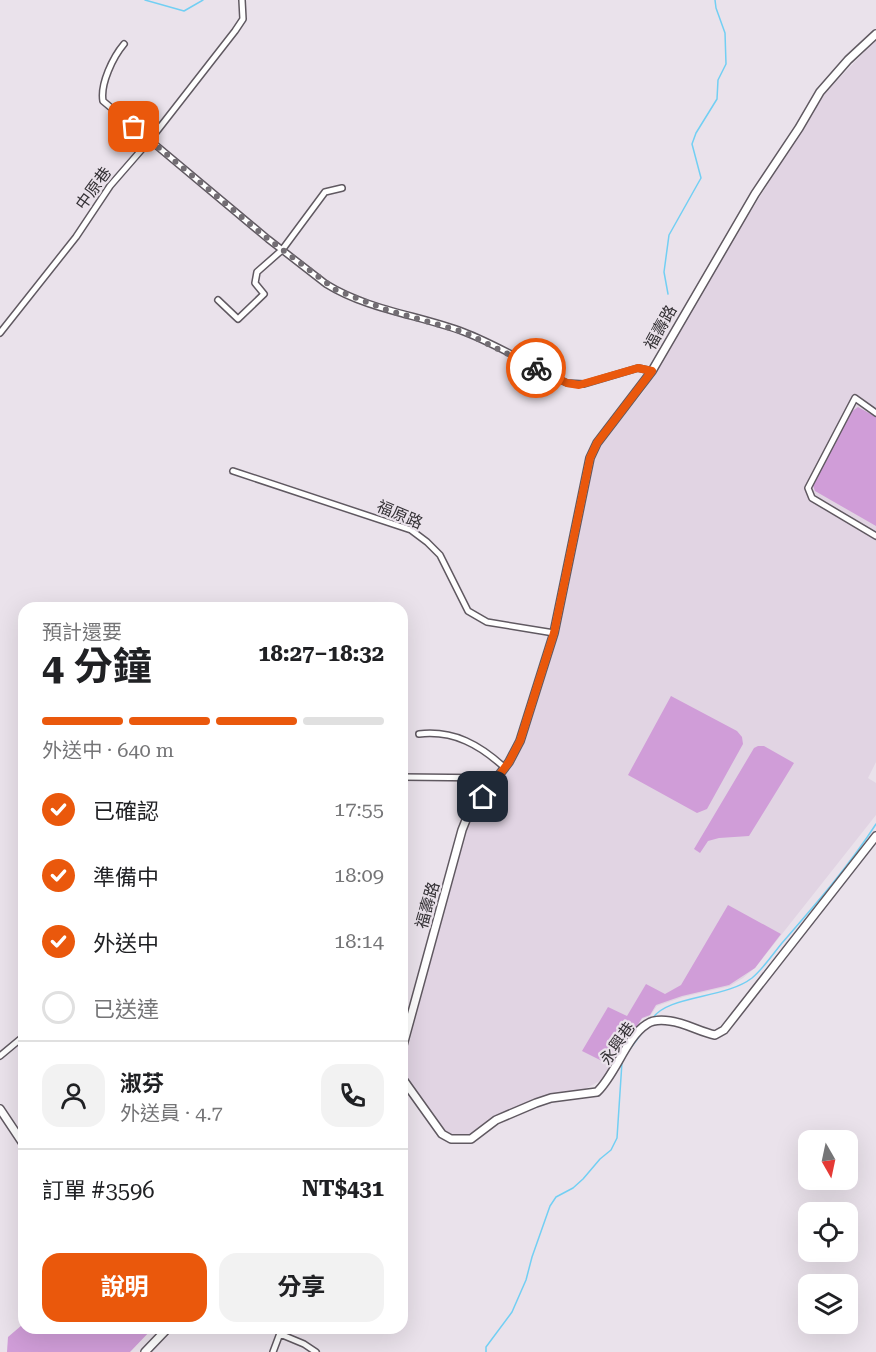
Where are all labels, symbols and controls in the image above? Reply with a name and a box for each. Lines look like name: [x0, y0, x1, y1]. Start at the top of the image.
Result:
pin: [108, 101, 159, 152]
icon: bag: [117, 110, 150, 143]
street label: 中原巷: [72, 163, 115, 213]
street label: 福壽路: [640, 302, 680, 353]
courier: [506, 338, 566, 398]
icon: bike: [520, 352, 553, 385]
street label: 福原路: [374, 496, 426, 533]
text: 預計還要: [42, 620, 122, 644]
text: 18:27–18:32: [258, 641, 384, 666]
text: 4 分鐘: [42, 644, 152, 690]
text: 外送中 · 640 m: [42, 738, 174, 762]
pin: [457, 771, 508, 822]
icon: home: [466, 780, 499, 813]
icon: check: [42, 793, 75, 826]
text: 17:55: [334, 797, 384, 821]
text: 已確認: [93, 799, 159, 824]
icon: check: [42, 859, 75, 892]
text: 18:09: [334, 863, 384, 887]
text: 準備中: [93, 865, 159, 890]
street label: 福壽路: [412, 879, 443, 931]
icon: check: [42, 925, 75, 958]
text: 18:14: [334, 929, 384, 953]
text: 外送中: [93, 931, 159, 956]
text: 已送達: [93, 997, 159, 1022]
street label: 永興巷: [596, 1018, 639, 1068]
button: person: [42, 1064, 105, 1127]
button: phone: [321, 1064, 384, 1127]
text: 淑芬: [120, 1071, 164, 1096]
text: 外送員 · 4.7: [120, 1101, 223, 1125]
north arrow: [798, 1130, 858, 1190]
map controls: [798, 1130, 858, 1334]
text: NT$431: [302, 1176, 384, 1201]
text: 訂單 #3596: [42, 1178, 155, 1203]
button: locate: [798, 1202, 858, 1262]
button: 說明: [42, 1253, 207, 1322]
button: 分享: [219, 1253, 384, 1322]
button: layers: [798, 1274, 858, 1334]

